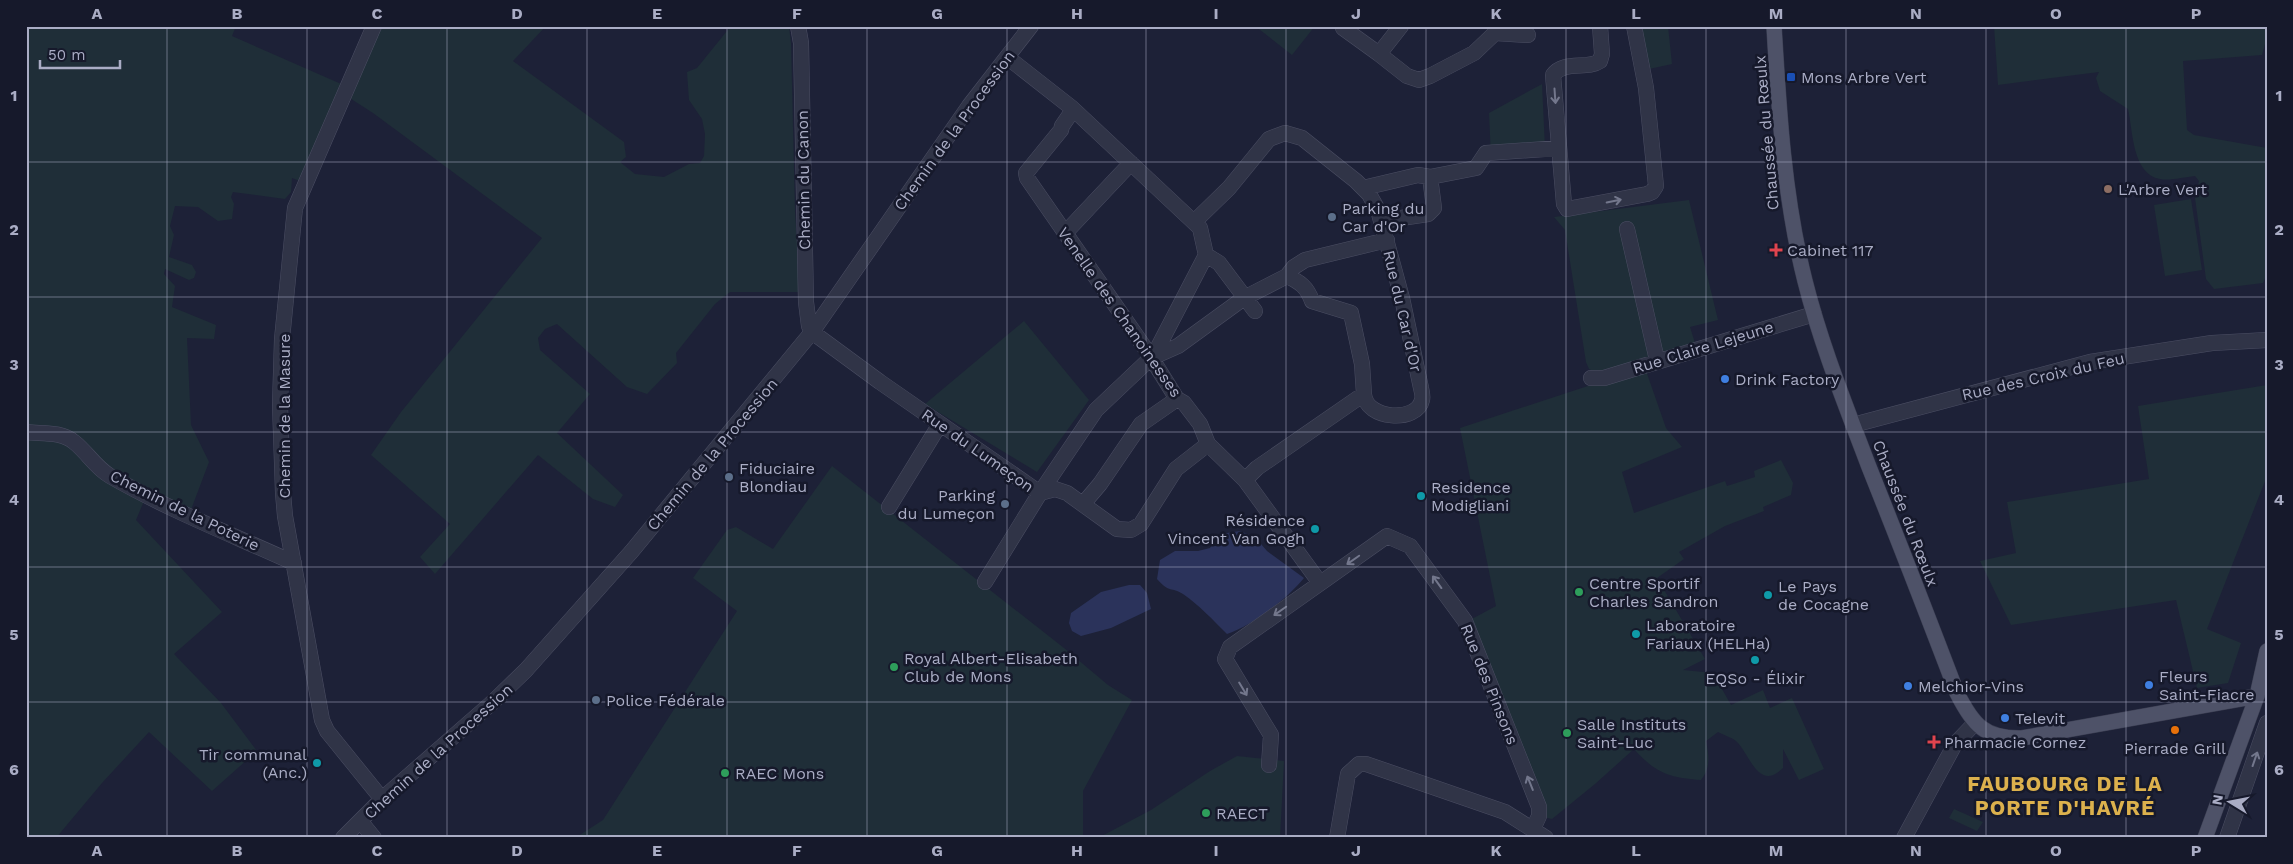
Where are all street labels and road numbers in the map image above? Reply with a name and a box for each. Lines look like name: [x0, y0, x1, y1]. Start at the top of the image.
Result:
street label: Chemin de la Procession: [890, 47, 1019, 214]
street label: Chaussée du Rœulx: [1750, 55, 1783, 211]
street label: Chemin du Canon: [793, 110, 814, 250]
street label: Venelle des Chanoinesses: [1054, 224, 1186, 401]
street label: Rue du Car d'Or: [1379, 248, 1426, 374]
street label: Rue Claire Lejeune: [1630, 317, 1776, 378]
street label: Chemin de la Masure: [275, 333, 294, 499]
street label: Rue des Croix du Feu: [1960, 349, 2126, 404]
street label: Chemin de la Procession: [643, 374, 782, 534]
street label: Rue du Lumeçon: [918, 405, 1037, 496]
street label: Chaussée du Rœulx: [1869, 437, 1942, 589]
street label: Chemin de la Poterie: [107, 466, 263, 555]
street label: Rue des Pinsons: [1457, 621, 1522, 747]
street label: Chemin de la Procession: [360, 680, 516, 823]

